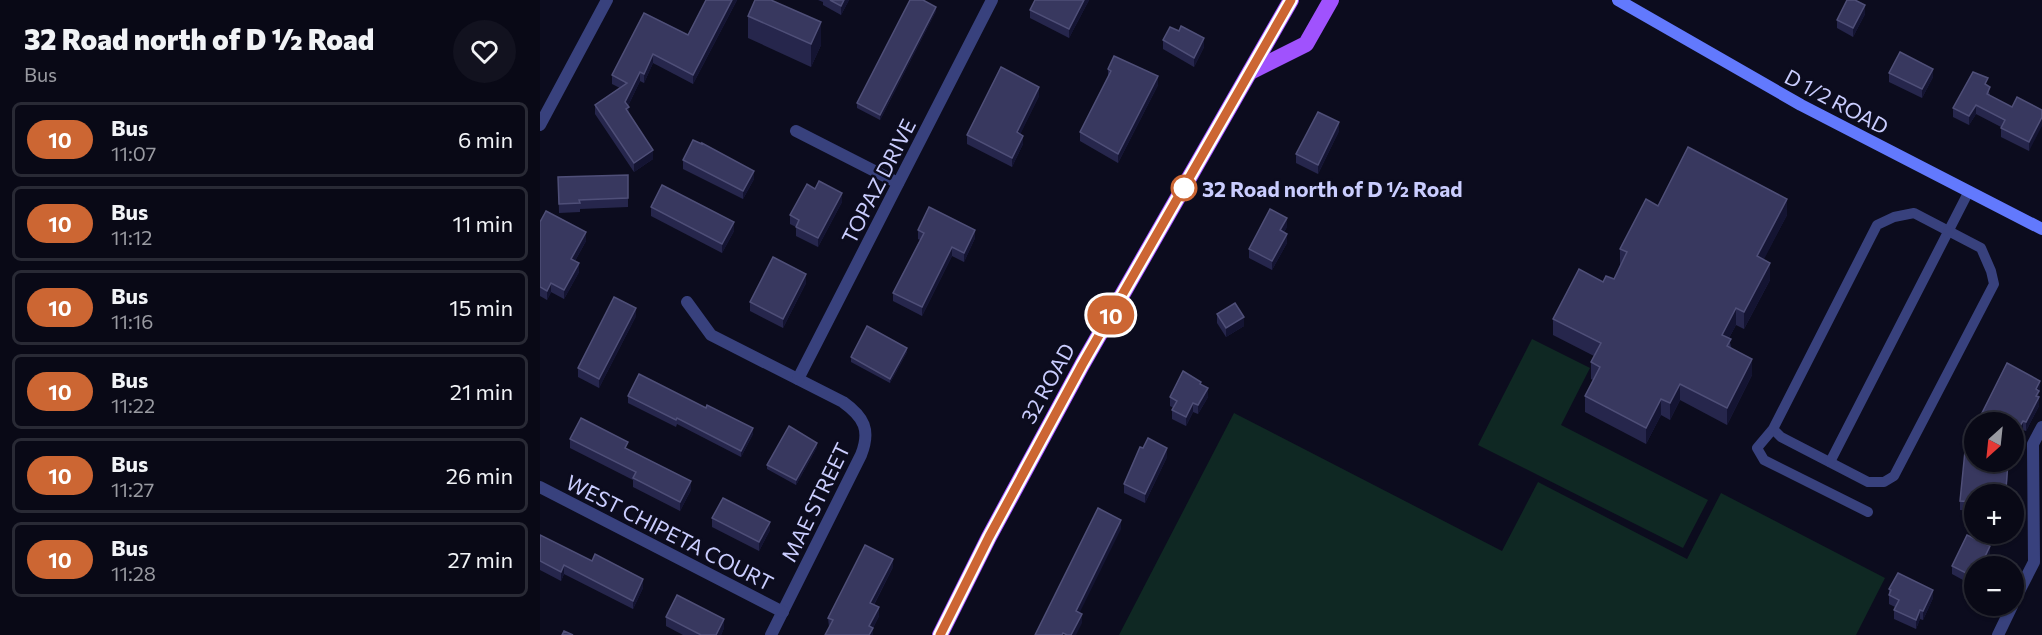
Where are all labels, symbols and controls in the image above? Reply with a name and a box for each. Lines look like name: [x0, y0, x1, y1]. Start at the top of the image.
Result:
button: heart: [453, 20, 516, 83]
text: 32 Road north of D ½ Road: [24, 22, 374, 56]
text: Bus: [24, 62, 57, 86]
street label: D 1/2 ROAD: [1781, 63, 1893, 139]
text: Bus: [111, 114, 148, 141]
street label: TOPAZ DRIVE: [836, 114, 920, 248]
text: 6 min: [458, 126, 513, 153]
text: 10: [48, 127, 72, 152]
text: 11:07: [111, 141, 156, 165]
marker: 32 Road north of D ½ Road: [1171, 175, 1197, 201]
place label: 32 Road north of D ½ Road: [1202, 176, 1463, 201]
text: Bus: [111, 198, 148, 225]
text: 11 min: [453, 210, 513, 237]
text: 10: [48, 211, 72, 236]
text: 11:12: [111, 225, 152, 249]
text: Bus: [111, 282, 148, 309]
text: 15 min: [449, 294, 513, 321]
text: 10: [48, 295, 72, 320]
line badge: 10: [1084, 296, 1138, 334]
text: 10: [1099, 303, 1123, 328]
text: 11:16: [111, 309, 154, 333]
street label: 32 ROAD: [1015, 339, 1079, 427]
text: Bus: [111, 366, 148, 393]
text: 21 min: [450, 378, 513, 405]
text: 10: [48, 379, 72, 404]
text: 11:22: [111, 393, 155, 417]
north arrow: [1964, 412, 2024, 472]
map controls: [1964, 412, 2024, 616]
street label: MAE STREET: [775, 439, 855, 565]
text: Bus: [111, 450, 148, 477]
text: 26 min: [446, 462, 513, 489]
text: 10: [48, 463, 72, 488]
street label: WEST CHIPETA COURT: [562, 469, 778, 595]
text: 11:27: [111, 477, 154, 501]
button: +: [1964, 484, 2024, 544]
text: Bus: [111, 534, 148, 561]
text: 27 min: [448, 546, 513, 573]
text: 10: [48, 547, 72, 572]
button: −: [1964, 556, 2024, 616]
text: 11:28: [111, 561, 156, 585]

